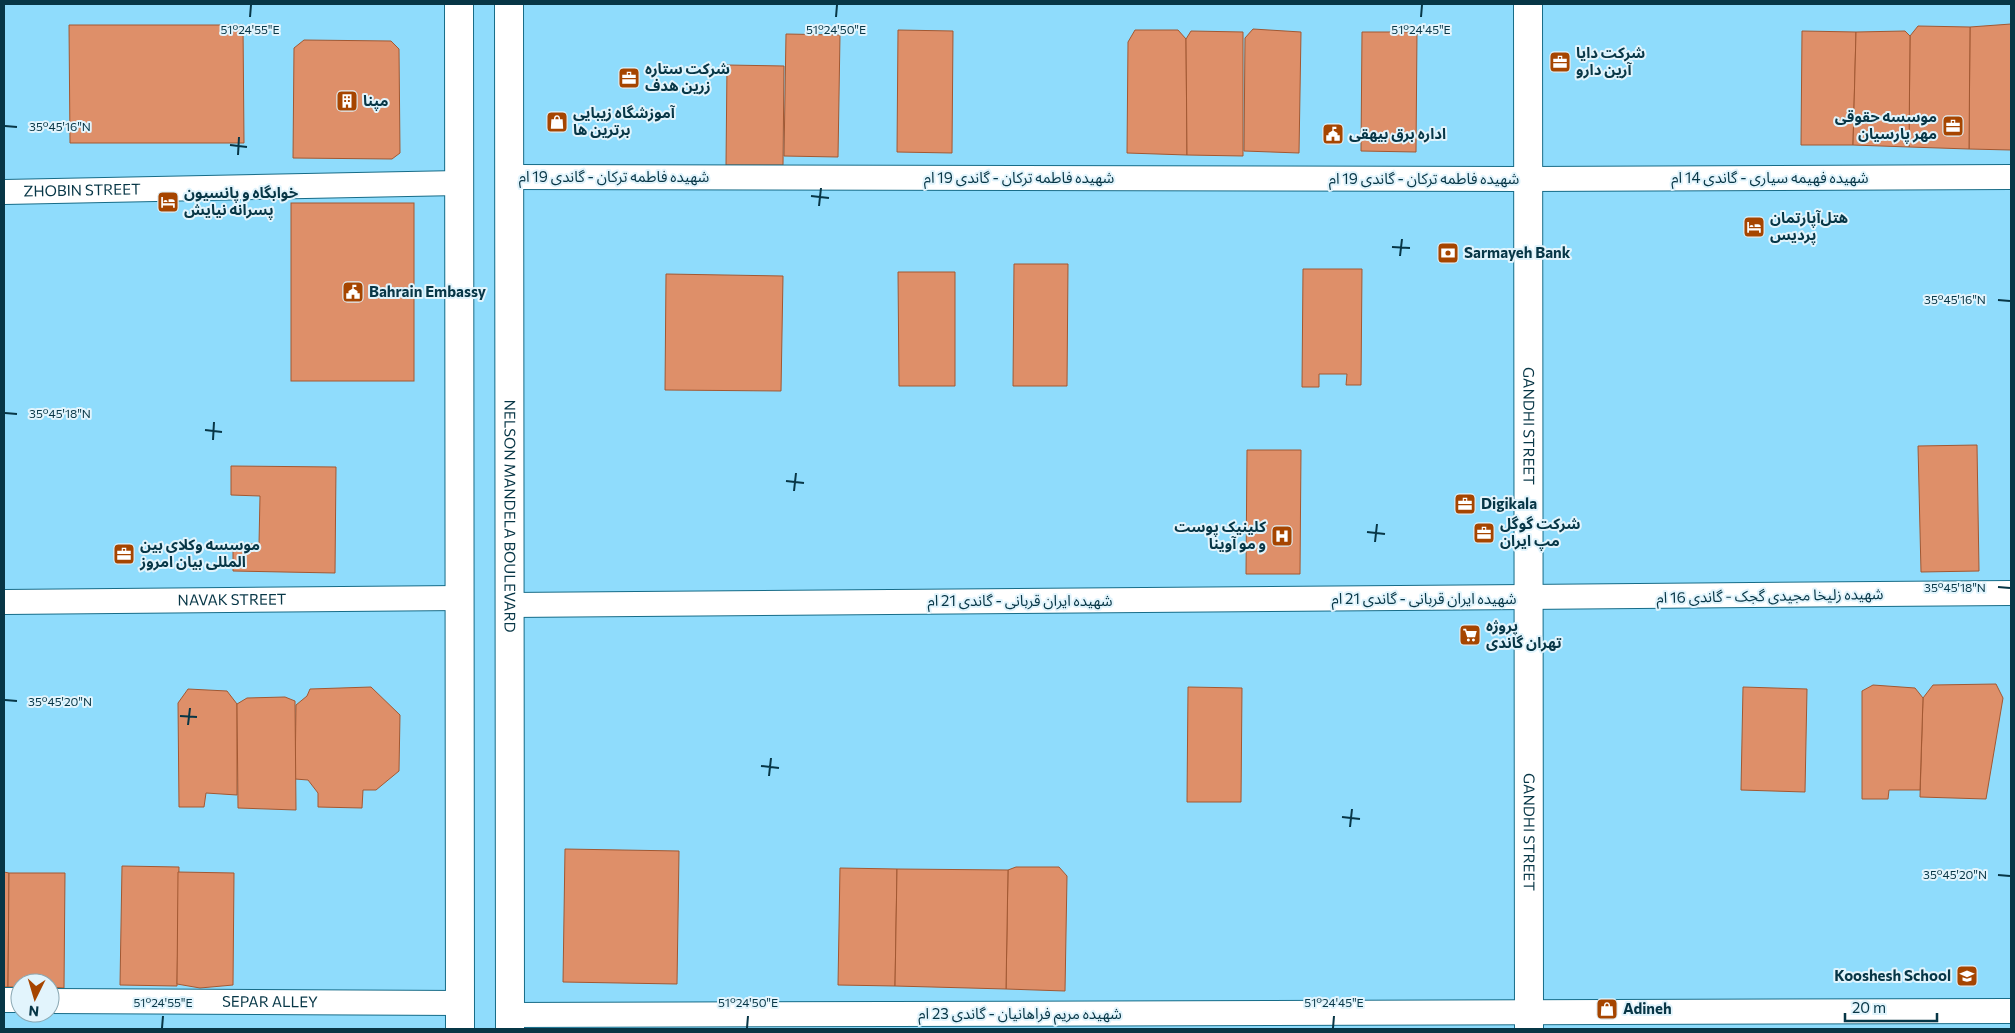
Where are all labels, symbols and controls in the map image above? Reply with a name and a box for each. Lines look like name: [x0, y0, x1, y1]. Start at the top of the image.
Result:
text: 51°24'55"E: [220, 22, 280, 36]
text: 51°24'50"E: [806, 22, 866, 36]
text: 51°24'45"E: [1391, 22, 1451, 36]
place label: شرکت دایا آرین دارو: [1576, 43, 1645, 79]
office icon: شرکت دایا آرین دارو: [1548, 50, 1572, 74]
place label: شرکت ستاره زرین هدف: [645, 59, 730, 95]
office icon: شرکت ستاره زرین هدف: [617, 66, 641, 90]
building icon: مپنا: [335, 89, 359, 113]
place label: مپنا: [363, 91, 388, 111]
place label: آموزشگاه زیبایی برترین ها: [573, 103, 676, 139]
place label: موسسه حقوقی مهر پارسیان: [1835, 107, 1937, 144]
shop icon: آموزشگاه زیبایی برترین ها: [545, 110, 569, 134]
office icon: موسسه حقوقی مهر پارسیان: [1941, 114, 1965, 138]
text: 35°45'16"N: [29, 119, 91, 133]
public building icon: اداره برق بیهقی: [1321, 122, 1345, 146]
place label: اداره برق بیهقی: [1349, 124, 1446, 143]
street label: شهیده فاطمه ترکان - گاندی 19 ام: [519, 167, 710, 188]
street label: شهیده فاطمه ترکان - گاندی 19 ام: [924, 168, 1115, 189]
street label: شهیده فهیمه سیاری - گاندی 14 ام: [1671, 168, 1869, 189]
street label: شهیده فاطمه ترکان - گاندی 19 ام: [1329, 169, 1520, 190]
street label: ZHOBIN STREET: [23, 179, 141, 200]
place label: خوابگاه و پانسیون پسرانه نیایش: [184, 183, 299, 220]
hotel icon: خوابگاه و پانسیون پسرانه نیایش: [156, 190, 180, 214]
place label: هتل‌آپارتمان پردیس: [1770, 208, 1849, 245]
hotel icon: هتل‌آپارتمان پردیس: [1742, 215, 1766, 239]
bank icon: Sarmayeh Bank: [1436, 241, 1460, 265]
place label: Sarmayeh Bank: [1464, 243, 1571, 261]
public building icon: Bahrain Embassy: [341, 280, 365, 304]
place label: Bahrain Embassy: [369, 282, 487, 300]
text: 35°45'16"N: [1924, 292, 1986, 306]
street label: GANDHI STREET: [1520, 367, 1538, 485]
street label: NELSON MANDELA BOULEVARD: [501, 399, 520, 633]
text: 35°45'18"N: [29, 406, 91, 420]
office icon: Digikala: [1453, 492, 1477, 516]
place label: Digikala: [1481, 494, 1537, 512]
place label: شرکت گوگل مپ ایران: [1500, 514, 1581, 551]
place label: کلینیک پوست و مو آوینا: [1174, 517, 1266, 553]
office icon: شرکت گوگل مپ ایران: [1472, 521, 1496, 545]
hospital icon: کلینیک پوست و مو آوینا: [1270, 524, 1294, 548]
place label: موسسه وکلای بین المللی بیان امروز: [139, 535, 260, 571]
office icon: موسسه وکلای بین المللی بیان امروز: [112, 542, 136, 566]
text: 35°45'18"N: [1924, 580, 1986, 594]
street label: شهیده زلیخا مجیدی گجک - گاندی 16 ام: [1656, 584, 1884, 609]
street label: شهیده ایران قربانی - گاندی 21 ام: [1331, 589, 1517, 610]
street label: NAVAK STREET: [177, 590, 287, 608]
street label: شهیده ایران قربانی - گاندی 21 ام: [927, 591, 1113, 612]
place label: پروژه تهران گاندی: [1486, 616, 1562, 652]
supermarket icon: پروژه تهران گاندی: [1458, 623, 1482, 647]
text: 35°45'20"N: [28, 694, 92, 708]
street label: GANDHI STREET: [1521, 773, 1539, 891]
text: 35°45'20"N: [1923, 867, 1987, 881]
school or university icon: Kooshesh School: [1955, 964, 1979, 988]
place label: Kooshesh School: [1834, 966, 1951, 984]
north arrow: [10, 973, 60, 1023]
scale bar: [1845, 990, 1938, 1022]
street label: SEPAR ALLEY: [222, 992, 318, 1010]
text: 51°24'55"E: [133, 995, 193, 1009]
text: 51°24'50"E: [718, 995, 778, 1009]
text: 51°24'45"E: [1304, 995, 1364, 1009]
shop icon: Adineh: [1595, 997, 1619, 1021]
text: 20 m: [1852, 998, 1886, 1016]
place label: Adineh: [1623, 999, 1672, 1017]
text: N: [28, 1003, 40, 1020]
street label: شهیده مریم فراهانیان - گاندی 23 ام: [918, 1004, 1122, 1025]

